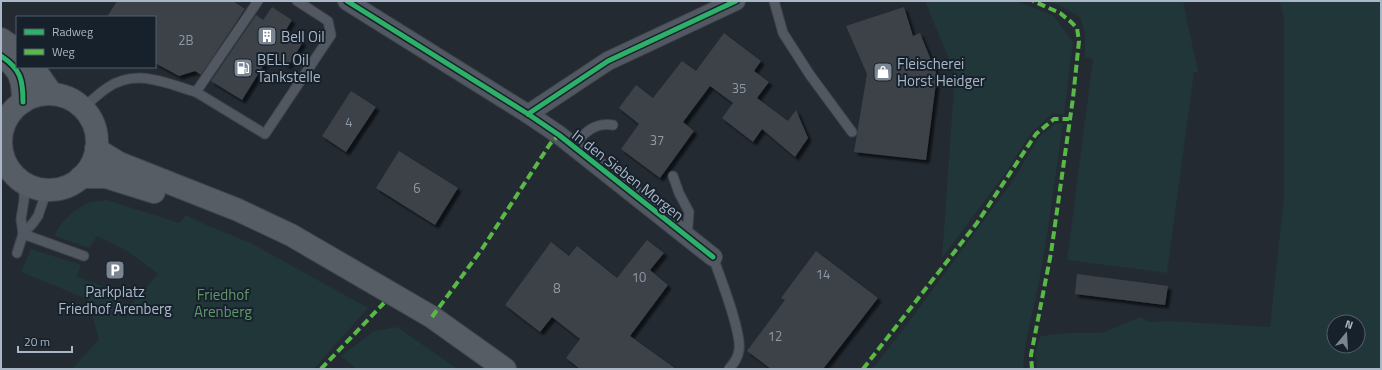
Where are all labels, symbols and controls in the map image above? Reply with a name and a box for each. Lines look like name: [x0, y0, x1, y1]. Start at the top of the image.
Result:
legend: [16, 16, 156, 68]
text: Radweg: [52, 22, 93, 41]
building icon: Bell Oil: [256, 25, 278, 47]
place label: Bell Oil: [281, 25, 325, 48]
house number: 2B: [178, 30, 194, 50]
text: Weg: [52, 42, 75, 61]
place label: BELL Oil Tankstelle: [257, 48, 321, 88]
place label: Fleischerei Horst Heidger: [897, 52, 985, 92]
fuel station icon: BELL Oil Tankstelle: [232, 57, 254, 79]
shop icon: Fleischerei Horst Heidger: [872, 61, 894, 83]
house number: 35: [732, 78, 746, 98]
house number: 4: [345, 112, 353, 132]
street label: In den Sieben Morgen: [567, 124, 689, 226]
house number: 37: [650, 130, 664, 150]
house number: 6: [413, 178, 421, 198]
parking icon: Parkplatz Friedhof Arenberg: [104, 259, 126, 281]
house number: 14: [816, 264, 830, 284]
house number: 10: [632, 267, 646, 287]
house number: 8: [553, 278, 561, 298]
place label: Parkplatz Friedhof Arenberg: [58, 280, 172, 320]
park label: Friedhof Arenberg: [194, 283, 252, 323]
north arrow: [1326, 314, 1366, 354]
text: N: [1343, 316, 1355, 333]
house number: 12: [768, 326, 782, 346]
scale bar: [18, 328, 72, 354]
text: 20 m: [24, 332, 50, 351]

